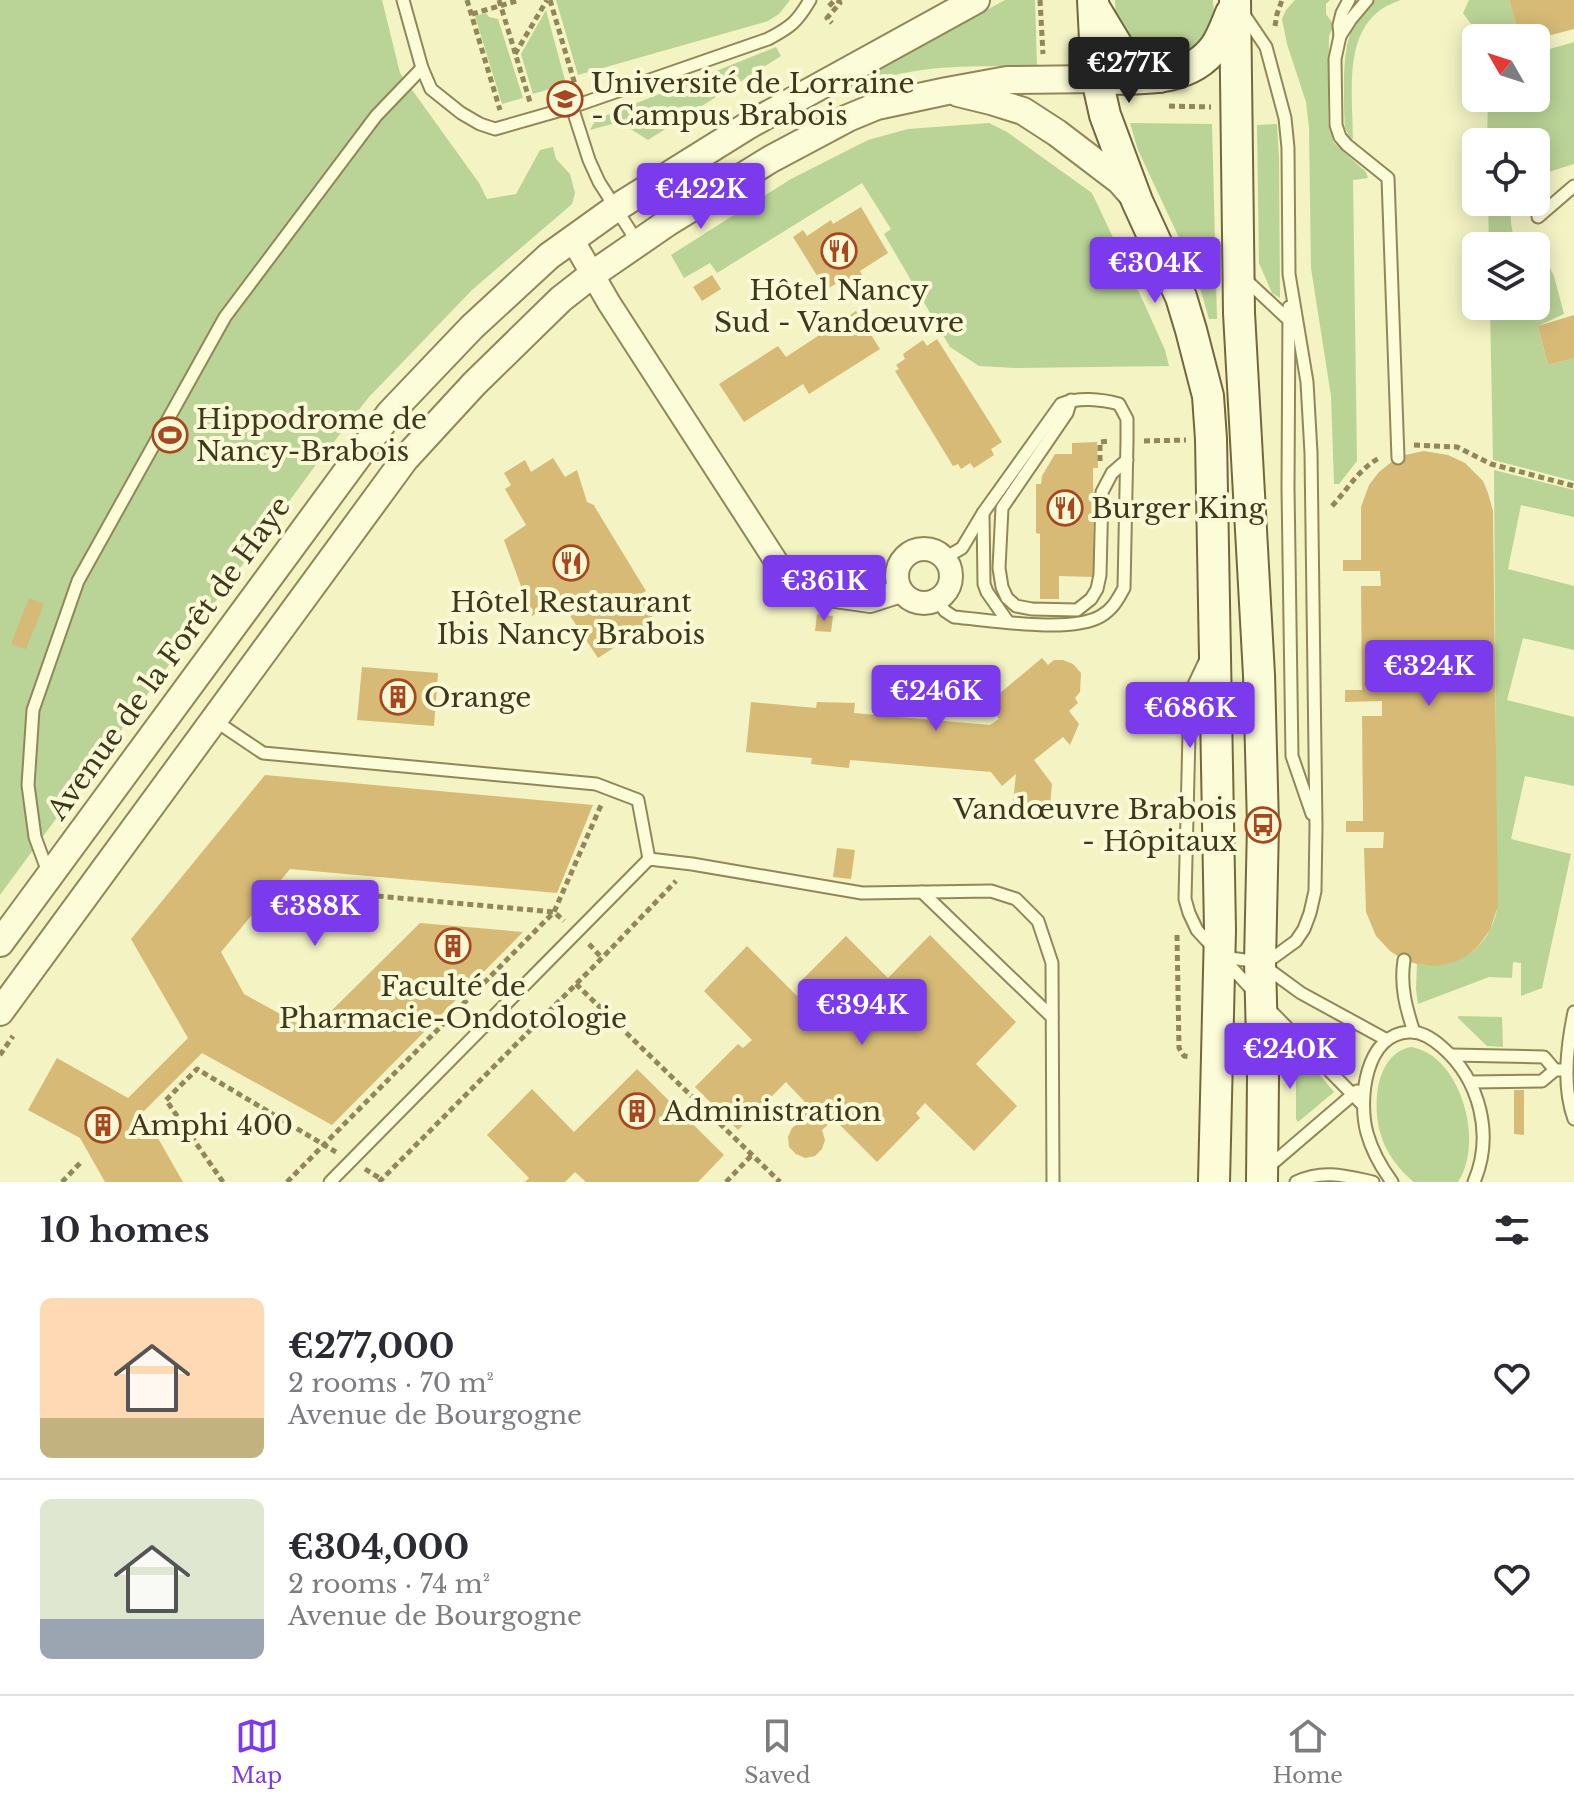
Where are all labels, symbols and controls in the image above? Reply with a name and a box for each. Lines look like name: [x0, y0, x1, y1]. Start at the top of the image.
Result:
north arrow: [1462, 24, 1550, 112]
map controls: [1462, 24, 1550, 320]
pin: €277K: [1073, 37, 1185, 105]
text: €277K: [1086, 47, 1172, 79]
place label: Université de Lorraine - Campus Brabois: [591, 66, 914, 133]
school or university icon: Université de Lorraine - Campus Brabois: [546, 80, 584, 118]
button: locate: [1462, 128, 1550, 216]
pin: €422K: [645, 163, 757, 231]
text: €422K: [655, 173, 747, 205]
restaurant icon: Hôtel Nancy Sud - Vandœuvre: [820, 232, 858, 270]
button: layers: [1462, 232, 1550, 320]
pin: €304K: [1099, 237, 1211, 305]
text: €304K: [1108, 247, 1202, 279]
place label: Hôtel Nancy Sud - Vandœuvre: [714, 273, 964, 340]
place label: Hippodrome de Nancy-Brabois: [196, 402, 427, 469]
sports icon: Hippodrome de Nancy-Brabois: [151, 416, 189, 454]
restaurant icon: Burger King: [1046, 489, 1084, 527]
street label: Avenue de la Forêt de Haye: [39, 490, 298, 827]
place label: Burger King: [1091, 491, 1266, 526]
restaurant icon: Hôtel Restaurant Ibis Nancy Brabois: [552, 544, 590, 582]
pin: €361K: [768, 555, 880, 623]
text: €361K: [781, 565, 867, 597]
place label: Hôtel Restaurant Ibis Nancy Brabois: [437, 585, 705, 652]
pin: €324K: [1373, 640, 1485, 708]
text: €324K: [1383, 650, 1475, 682]
pin: €246K: [880, 665, 992, 733]
text: €246K: [890, 675, 982, 707]
building icon: Orange: [379, 678, 417, 716]
place label: Orange: [424, 680, 531, 715]
pin: €686K: [1134, 682, 1246, 750]
text: €686K: [1144, 692, 1236, 724]
place label: Vandœuvre Brabois - Hôpitaux: [952, 792, 1237, 859]
bus stop icon: Vandœuvre Brabois - Hôpitaux: [1244, 806, 1282, 844]
pin: €388K: [259, 880, 371, 948]
text: €388K: [270, 890, 360, 922]
building icon: Faculté de Pharmacie-Ondotologie: [434, 927, 472, 965]
place label: Faculté de Pharmacie-Ondotologie: [279, 969, 627, 1036]
pin: €394K: [806, 979, 918, 1047]
text: €394K: [816, 989, 908, 1021]
pin: €240K: [1234, 1023, 1346, 1091]
text: €240K: [1242, 1033, 1338, 1065]
building icon: Administration: [618, 1092, 656, 1130]
place label: Administration: [662, 1094, 881, 1129]
building icon: Amphi 400: [84, 1106, 122, 1144]
place label: Amphi 400: [128, 1108, 293, 1143]
icon: filters: [1490, 1208, 1534, 1252]
text: 10 homes: [40, 1209, 210, 1251]
text: €277,000: [288, 1325, 454, 1367]
icon: home: [104, 1330, 200, 1426]
icon: heart: [1490, 1356, 1534, 1400]
text: 2 rooms · 70 m²: [288, 1367, 494, 1399]
text: Avenue de Bourgogne: [288, 1399, 582, 1431]
text: €304,000: [288, 1526, 469, 1568]
icon: home: [104, 1531, 200, 1627]
icon: heart: [1490, 1557, 1534, 1601]
text: 2 rooms · 74 m²: [288, 1568, 490, 1600]
text: Avenue de Bourgogne: [288, 1600, 582, 1632]
tab: Map: [231, 1714, 282, 1789]
tab: Saved: [744, 1714, 811, 1789]
tab: Home: [1273, 1714, 1343, 1789]

